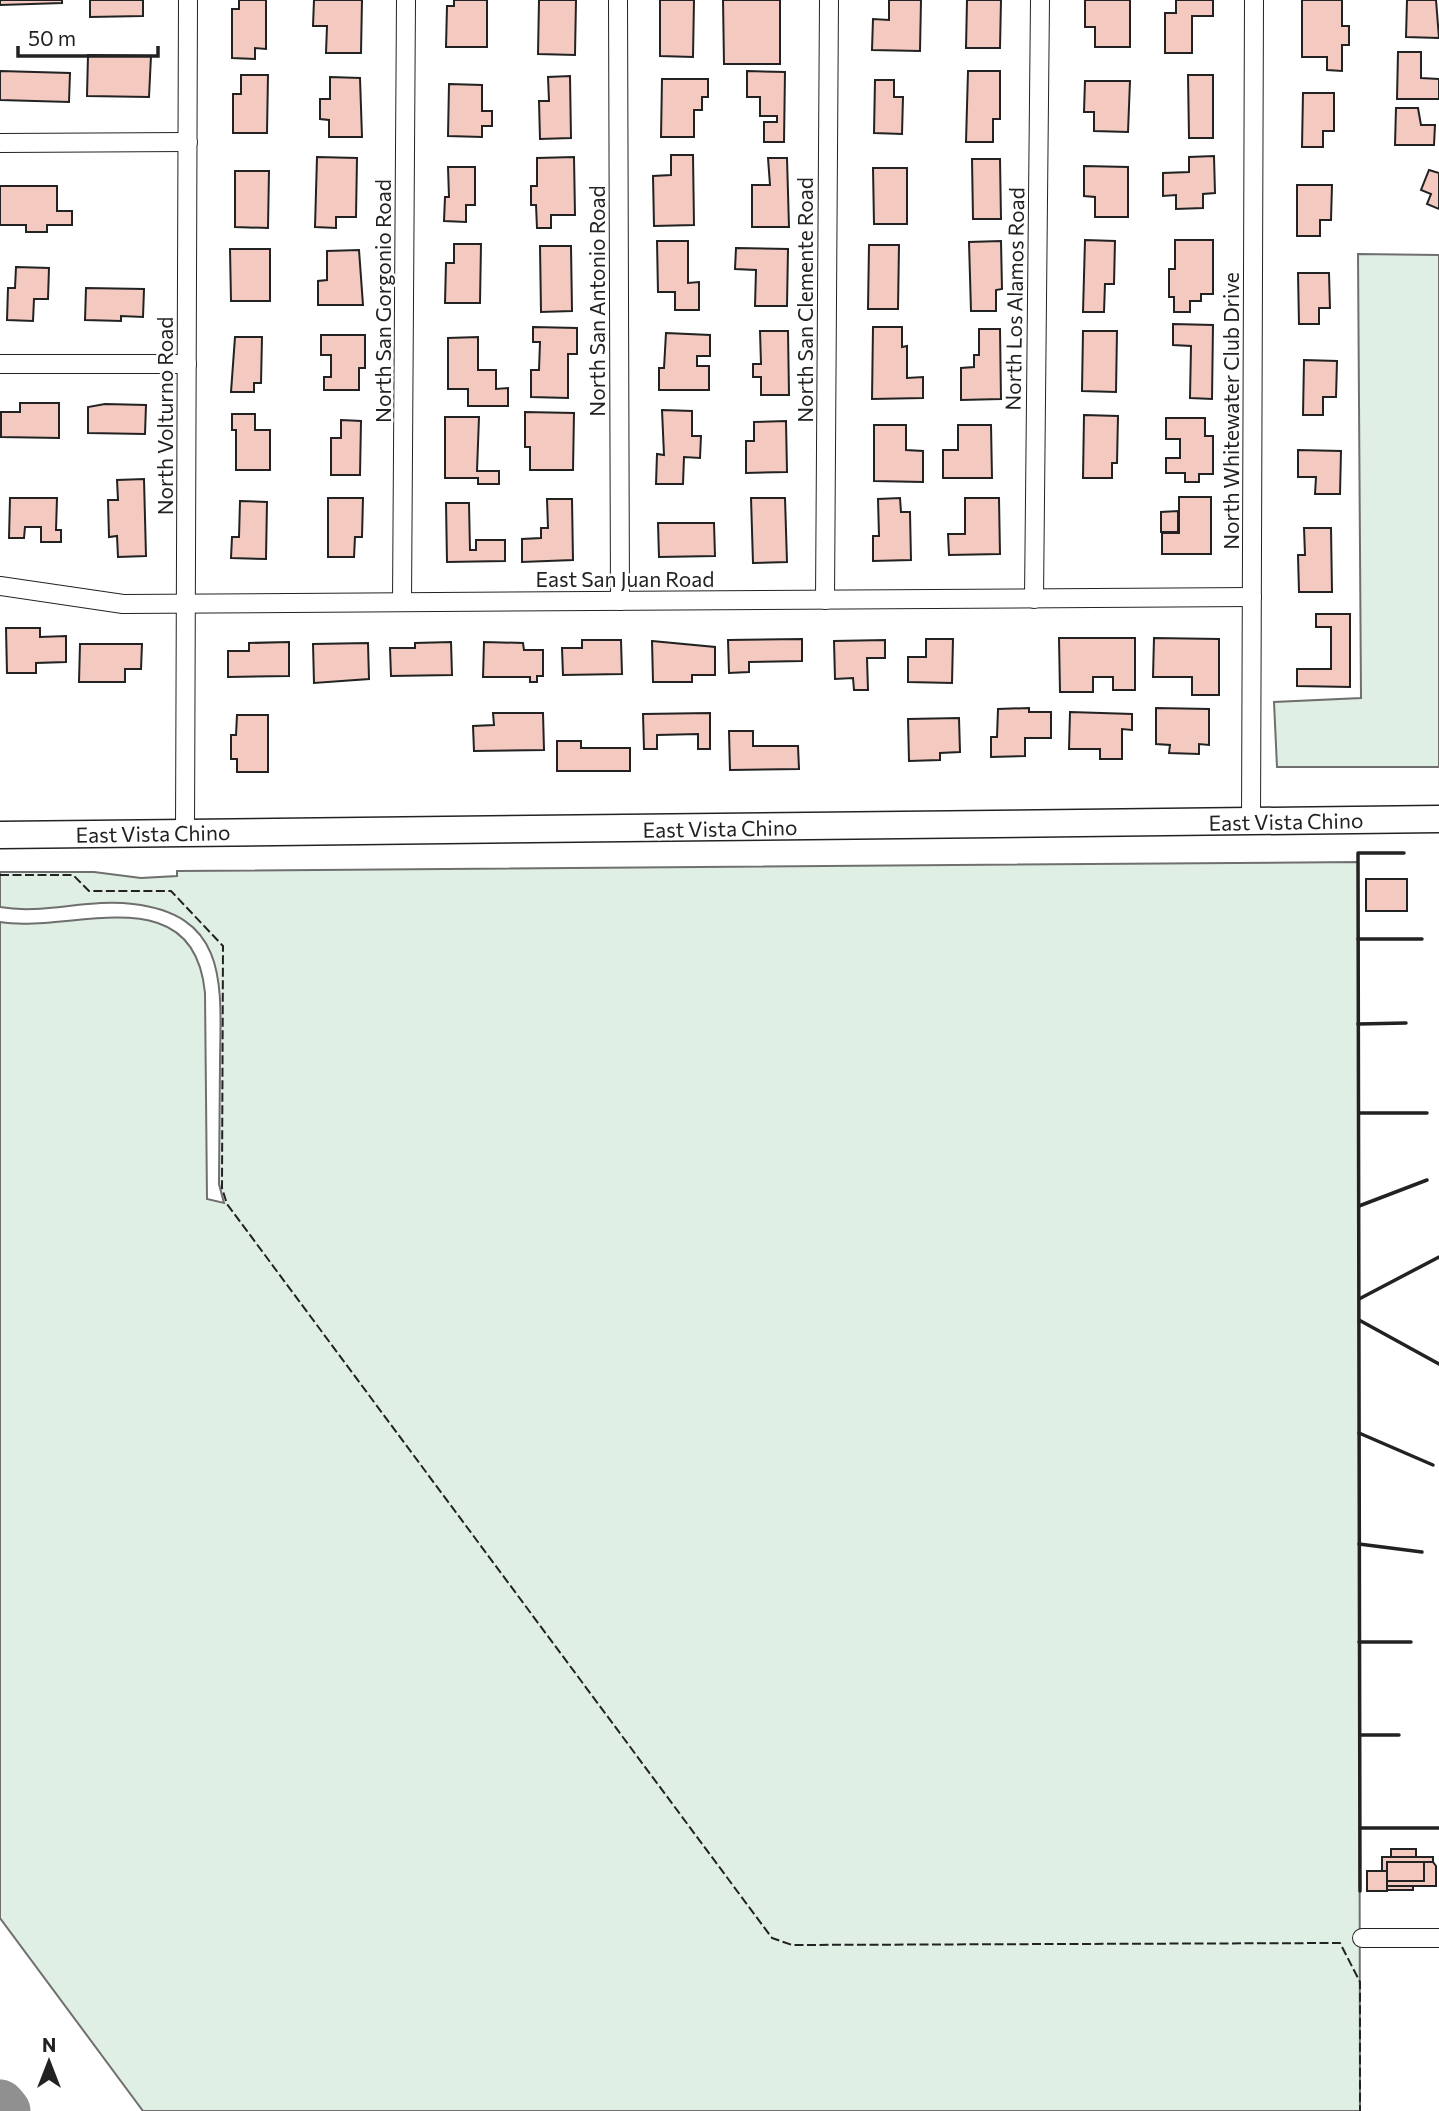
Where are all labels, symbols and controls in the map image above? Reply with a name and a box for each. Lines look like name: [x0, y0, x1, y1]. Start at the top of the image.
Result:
scale bar: [18, 14, 158, 58]
text: 50 m: [28, 25, 76, 50]
street label: North San Clemente Road: [792, 177, 817, 423]
street label: North San Gorgonio Road: [370, 179, 395, 423]
street label: North San Antonio Road: [584, 185, 609, 417]
street label: North Los Alamos Road: [1000, 187, 1028, 411]
street label: North Whitewater Club Drive: [1218, 272, 1243, 550]
street label: North Volturno Road: [152, 317, 177, 515]
street label: East San Juan Road: [536, 566, 714, 591]
street label: East Vista Chino: [1208, 807, 1364, 835]
street label: East Vista Chino: [642, 814, 798, 842]
street label: East Vista Chino: [75, 819, 231, 847]
north arrow: [14, 2027, 84, 2097]
text: N: [42, 2033, 56, 2056]

